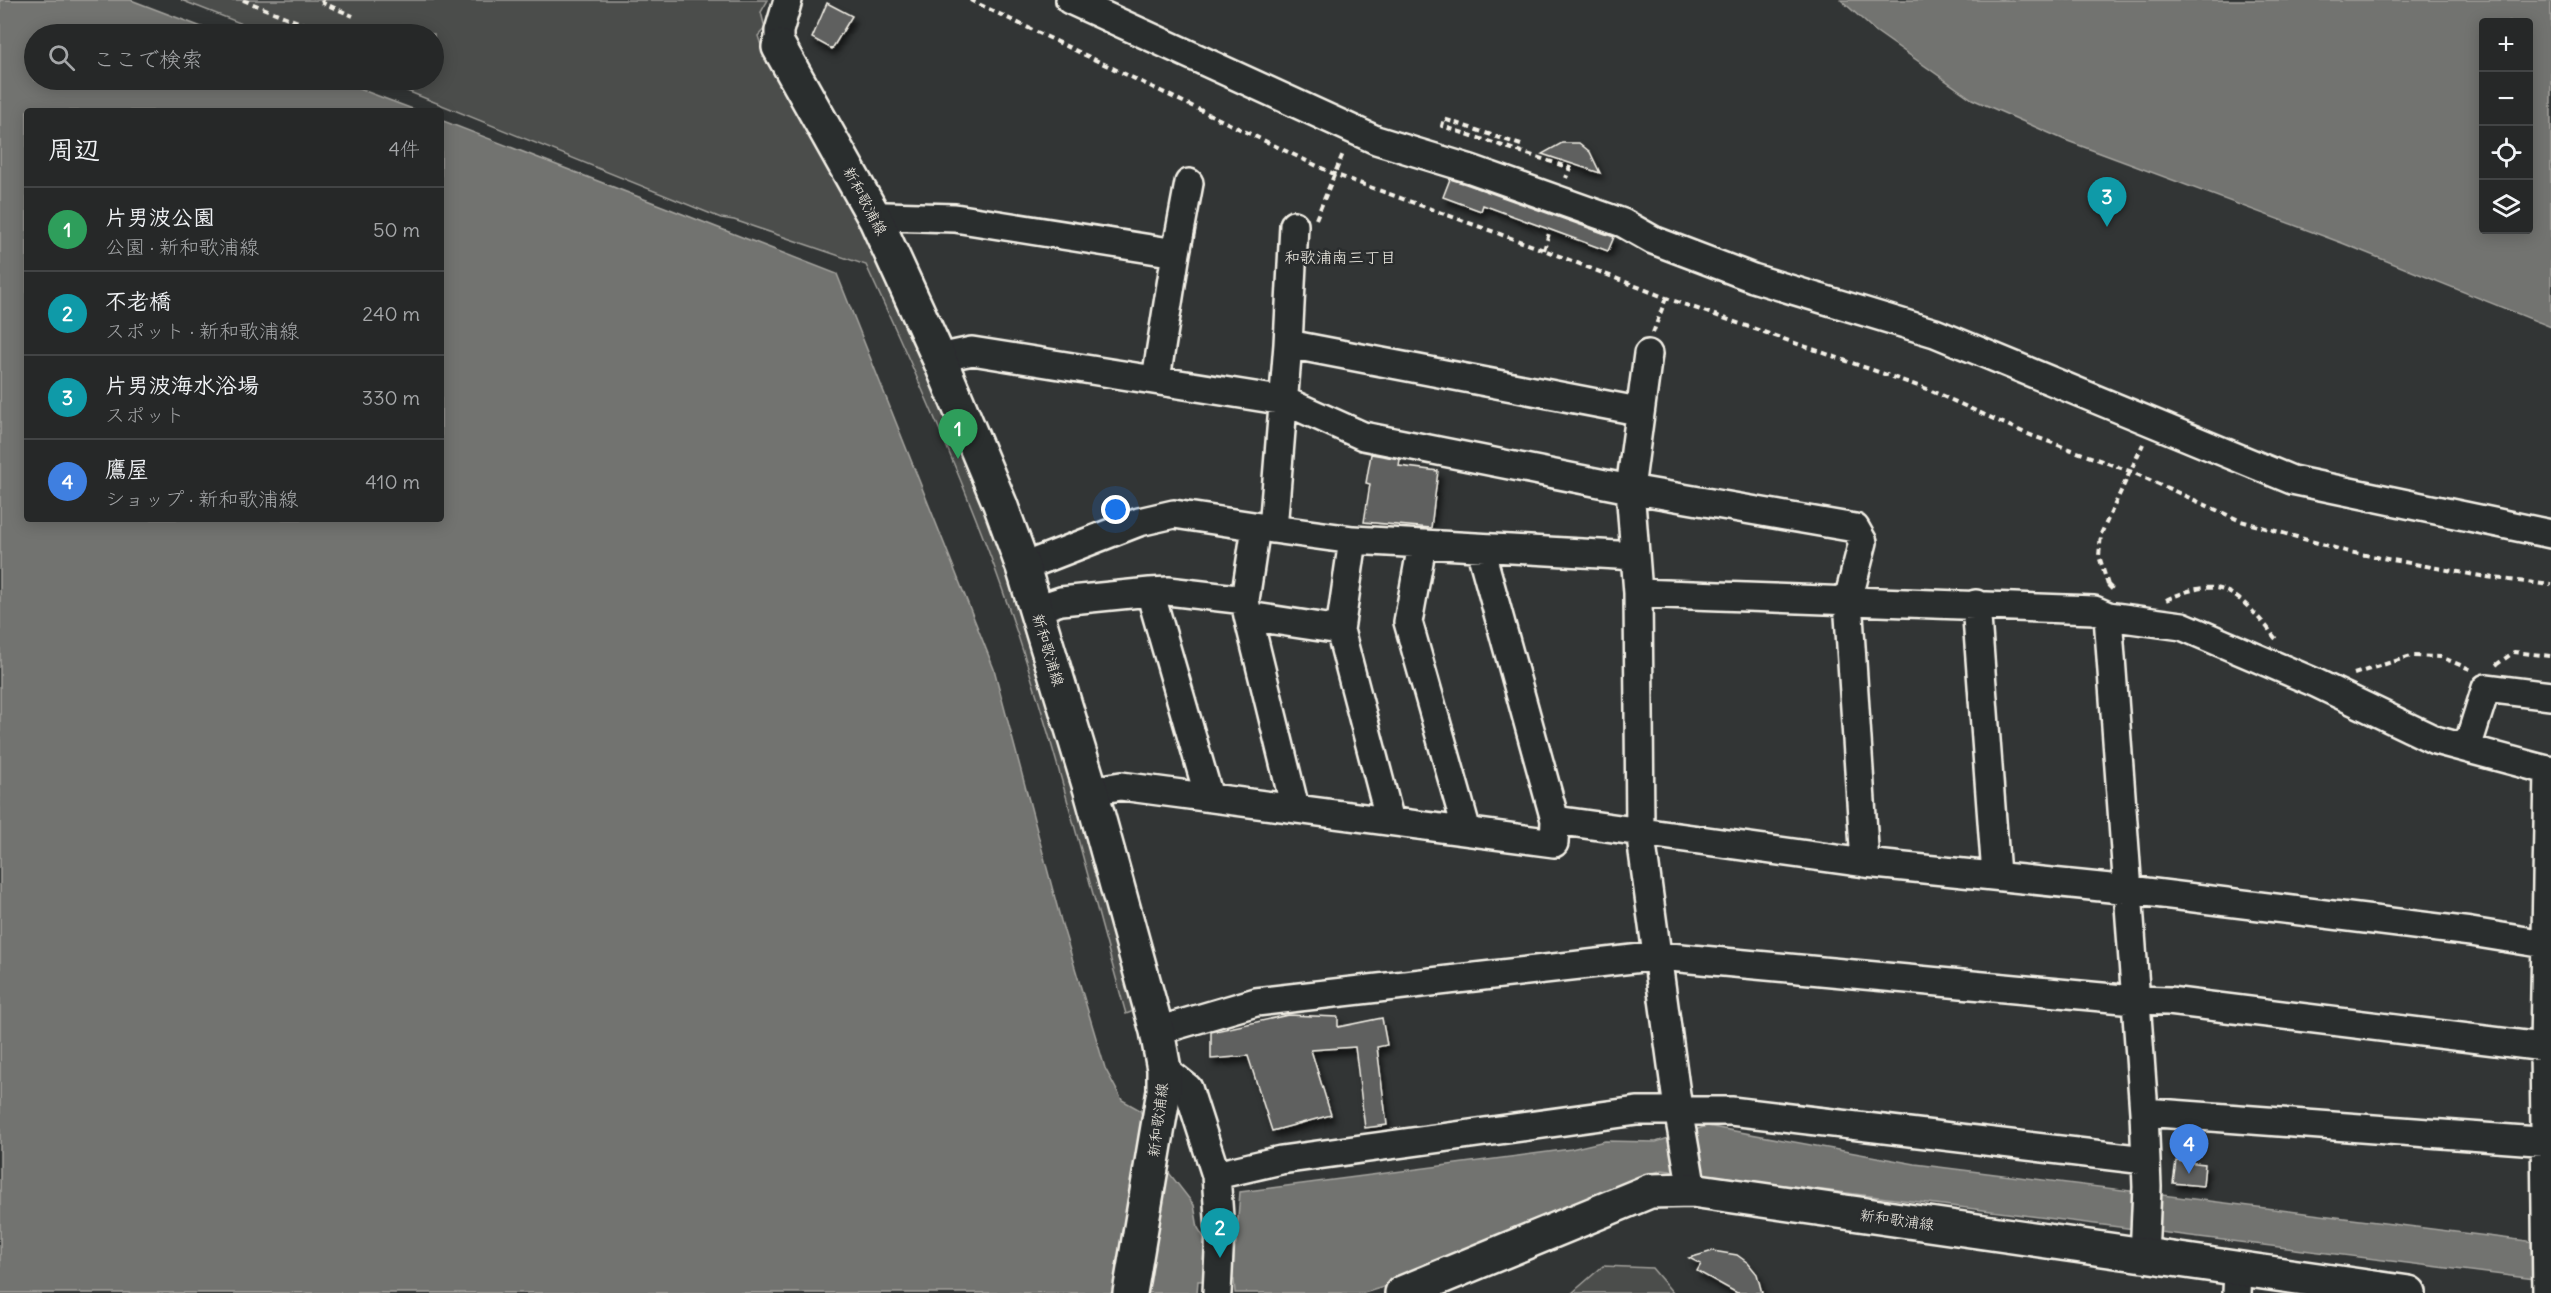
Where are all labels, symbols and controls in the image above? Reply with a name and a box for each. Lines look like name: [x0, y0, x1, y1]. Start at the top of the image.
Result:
map controls: [2479, 18, 2533, 234]
button: +: [2479, 18, 2533, 72]
search box: [24, 24, 444, 90]
icon: search: [45, 41, 78, 74]
text: ここで検索: [93, 45, 203, 73]
button: −: [2479, 72, 2533, 126]
button: locate: [2479, 126, 2533, 180]
text: 周辺: [48, 133, 100, 166]
text: 4件: [388, 136, 420, 161]
street label: 新和歌浦線: [839, 163, 891, 238]
pin: 3: [2088, 178, 2126, 227]
button: layers: [2479, 180, 2533, 234]
text: 片男波公園: [105, 203, 215, 231]
text: 1: [64, 217, 71, 242]
text: 50 m: [373, 217, 420, 242]
text: 公園 · 新和歌浦線: [105, 234, 259, 259]
district label: 和歌浦南三丁目: [1284, 247, 1396, 267]
text: 不老橋: [105, 287, 171, 315]
text: 2: [62, 301, 73, 326]
text: 240 m: [362, 301, 420, 326]
text: スポット · 新和歌浦線: [105, 318, 299, 343]
text: 片男波海水浴場: [105, 371, 259, 399]
text: 3: [62, 385, 73, 410]
text: 330 m: [362, 385, 420, 410]
text: スポット: [105, 402, 185, 427]
pin: 1: [938, 410, 978, 459]
text: 鷹屋: [105, 455, 149, 483]
text: 4: [62, 469, 73, 494]
text: 410 m: [365, 469, 420, 494]
text: ショップ · 新和歌浦線: [105, 486, 298, 511]
your location: [1101, 495, 1130, 524]
street label: 新和歌浦線: [1028, 611, 1069, 689]
street label: 新和歌浦線: [1144, 1082, 1172, 1158]
pin: 4: [2170, 1124, 2208, 1174]
street label: 新和歌浦線: [1859, 1205, 1936, 1234]
pin: 2: [1200, 1208, 1240, 1258]

